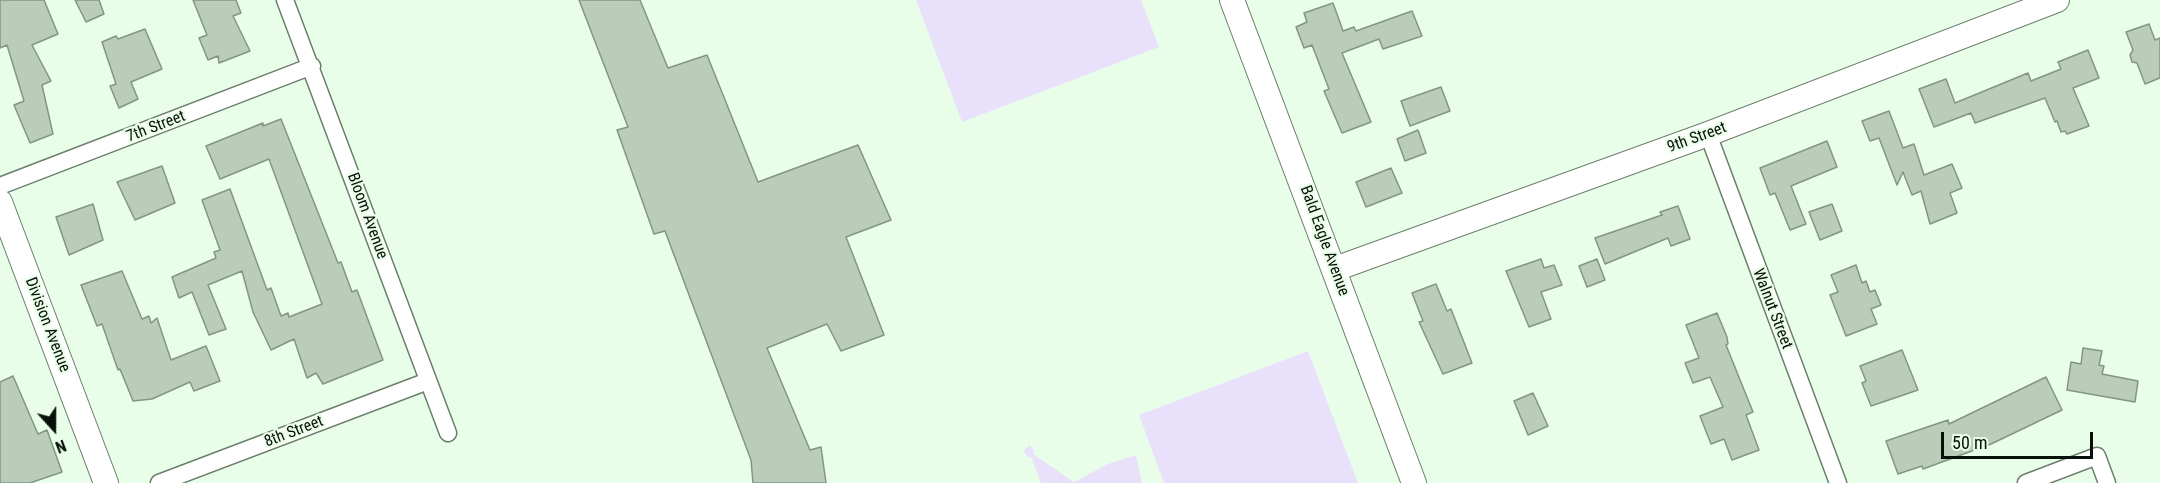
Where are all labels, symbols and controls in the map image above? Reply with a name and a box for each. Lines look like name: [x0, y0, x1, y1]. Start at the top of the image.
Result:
street label: 7th Street: [124, 107, 188, 147]
street label: 9th Street: [1665, 118, 1729, 158]
street label: Bloom Avenue: [343, 170, 391, 262]
street label: Bald Eagle Avenue: [1295, 183, 1353, 299]
street label: Walnut Street: [1748, 266, 1796, 352]
street label: Division Avenue: [20, 275, 74, 375]
north arrow: [24, 399, 84, 459]
street label: 8th Street: [262, 412, 326, 452]
scale bar: [1944, 420, 2096, 458]
text: 50 m: [1952, 432, 1987, 453]
text: N: [53, 436, 69, 457]

